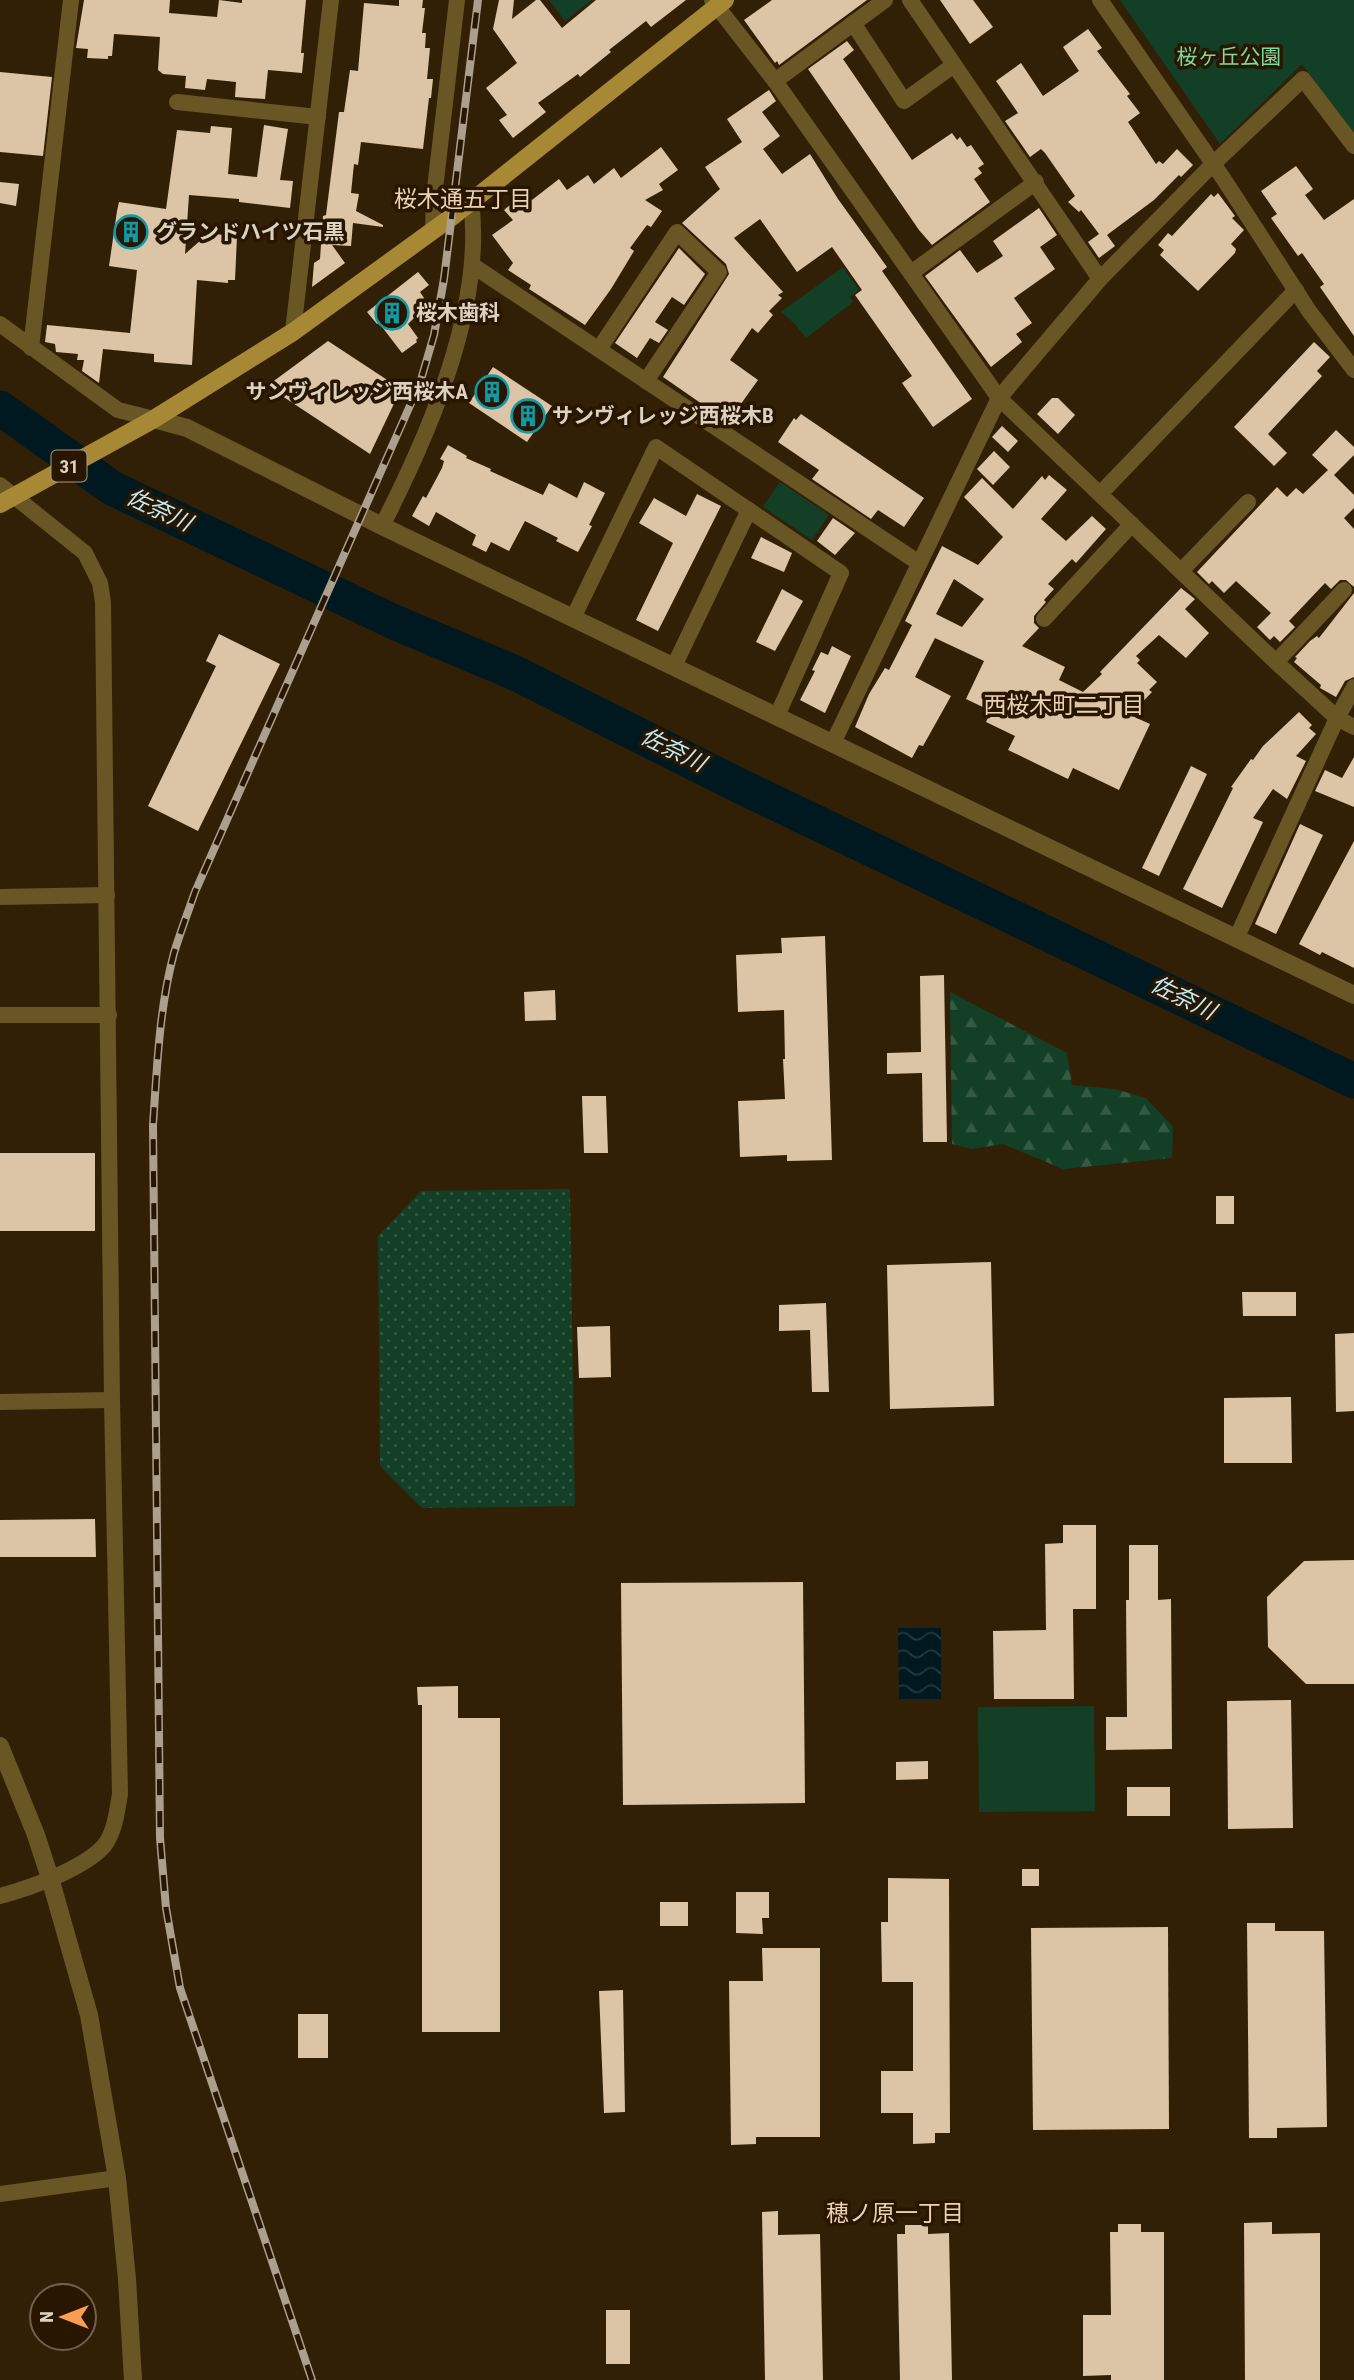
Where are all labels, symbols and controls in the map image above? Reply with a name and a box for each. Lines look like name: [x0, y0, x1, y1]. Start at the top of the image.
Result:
park label: 桜ヶ丘公園: [1177, 45, 1282, 69]
district label: 桜木通五丁目: [394, 186, 532, 213]
building icon: グランドハイツ石黒: [112, 213, 150, 251]
place label: グランドハイツ石黒: [156, 220, 345, 244]
building icon: 桜木歯科: [373, 294, 411, 332]
place label: 桜木歯科: [416, 301, 500, 325]
building icon: サンヴィレッジ西桜木A: [473, 373, 511, 411]
place label: サンヴィレッジ西桜木A: [245, 380, 468, 404]
building icon: サンヴィレッジ西桜木B: [509, 397, 547, 435]
place label: サンヴィレッジ西桜木B: [552, 404, 774, 428]
road number: 31: [52, 450, 86, 481]
water label: 佐奈川: [122, 483, 199, 538]
district label: 西桜木町二丁目: [984, 692, 1145, 719]
water label: 佐奈川: [636, 723, 713, 779]
water label: 佐奈川: [1146, 971, 1223, 1027]
district label: 穂ノ原一丁目: [826, 2200, 964, 2227]
north arrow: [28, 2282, 98, 2352]
text: N: [35, 2311, 58, 2323]

